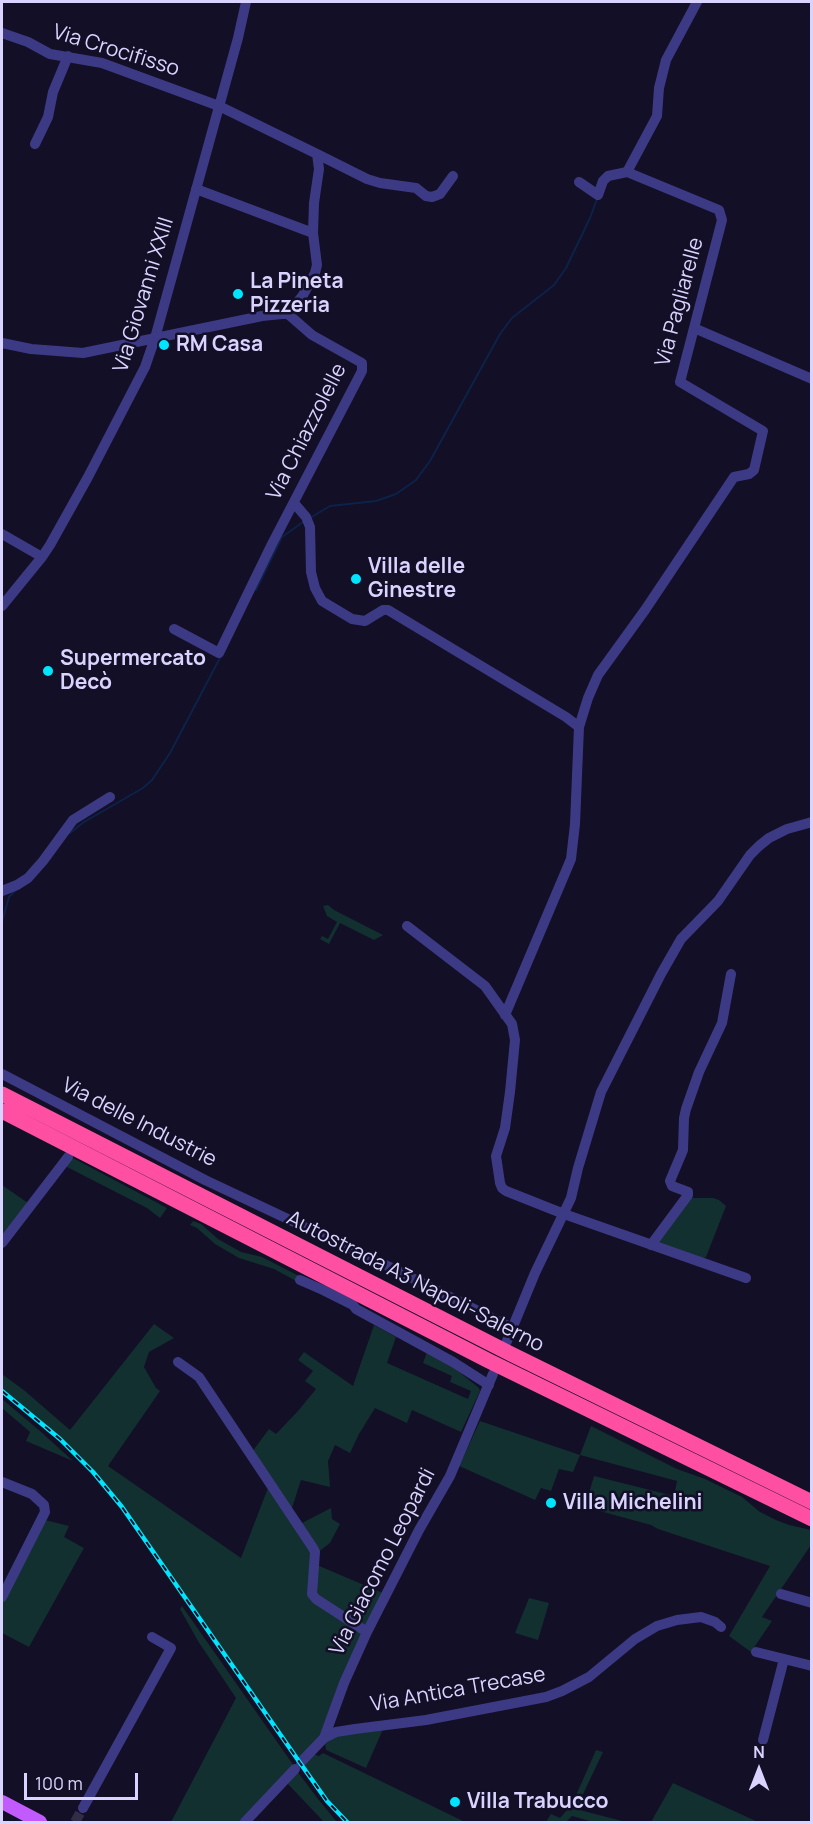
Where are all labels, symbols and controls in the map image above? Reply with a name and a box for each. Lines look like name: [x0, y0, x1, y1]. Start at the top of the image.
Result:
street label: Via Crocifisso: [50, 20, 182, 82]
street label: Via Giovanni XXIII: [108, 215, 180, 375]
street label: Via Pagliarelle: [651, 235, 709, 369]
place label: La Pineta Pizzeria: [250, 269, 344, 319]
marker: La Pineta Pizzeria: [231, 287, 245, 301]
place label: RM Casa: [176, 332, 263, 358]
marker: RM Casa: [157, 338, 171, 352]
street label: Via Chiazzolelle: [262, 359, 352, 505]
place label: Villa delle Ginestre: [368, 554, 465, 604]
marker: Villa delle Ginestre: [349, 572, 363, 586]
place label: Supermercato Decò: [60, 646, 206, 696]
marker: Supermercato Decò: [41, 664, 55, 678]
street label: Via delle Industrie: [57, 1073, 221, 1173]
street label: Autostrada A3 Napoli-Salerno: [282, 1206, 548, 1358]
street label: Via Giacomo Leopardi: [325, 1464, 441, 1660]
place label: Villa Michelini: [563, 1490, 703, 1516]
marker: Villa Michelini: [544, 1496, 558, 1510]
street label: Via Antica Trecase: [369, 1662, 547, 1718]
north arrow: [729, 1740, 789, 1800]
text: N: [753, 1741, 765, 1763]
scale bar: [27, 1761, 141, 1799]
text: 100 m: [35, 1771, 83, 1795]
place label: Villa Trabucco: [467, 1789, 608, 1815]
marker: Villa Trabucco: [448, 1795, 462, 1809]

